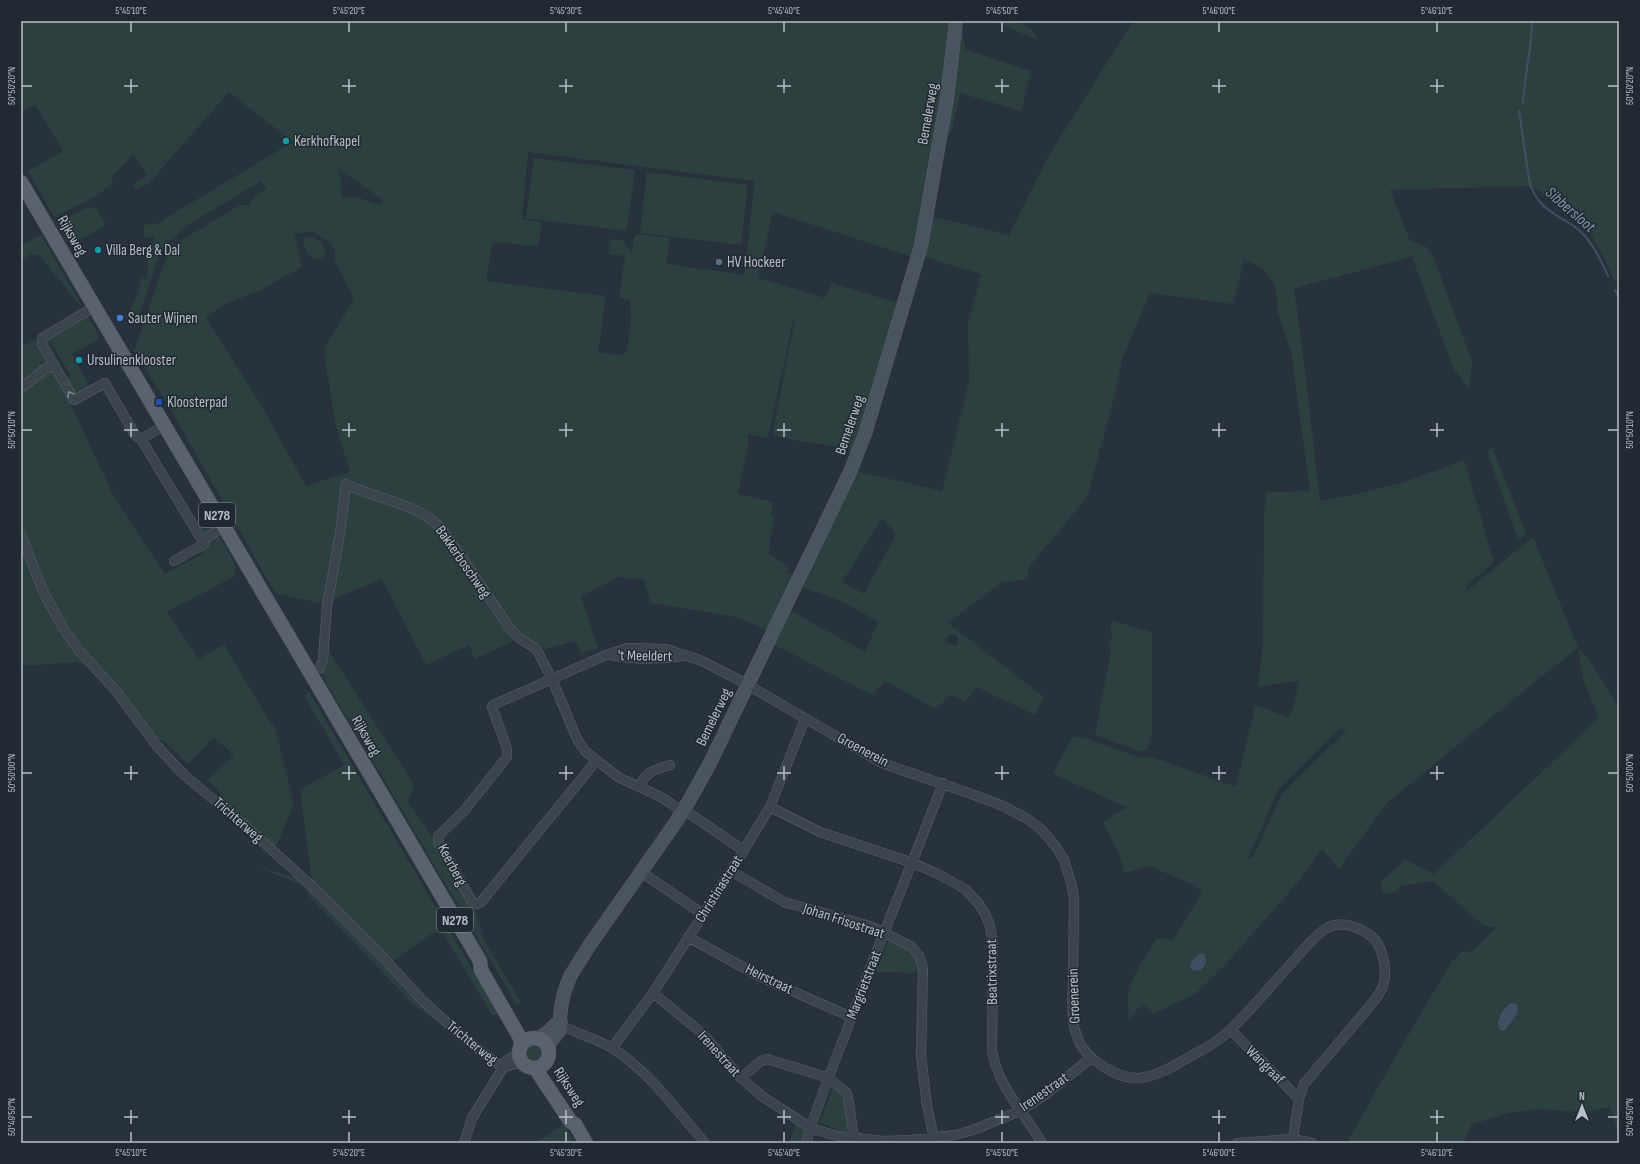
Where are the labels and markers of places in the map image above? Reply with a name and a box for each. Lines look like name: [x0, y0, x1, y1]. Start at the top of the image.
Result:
place label: Kerkhofkapel: [294, 132, 360, 151]
marker: Kerkhofkapel: [281, 136, 291, 146]
place label: Villa Berg & Dal: [106, 241, 180, 260]
marker: Villa Berg & Dal: [93, 245, 103, 255]
place label: HV Hockeer: [727, 253, 786, 272]
marker: HV Hockeer: [714, 257, 724, 267]
place label: Sauter Wijnen: [128, 309, 198, 328]
marker: Sauter Wijnen: [115, 313, 125, 323]
place label: Ursulinenklooster: [87, 351, 177, 370]
marker: Ursulinenklooster: [74, 355, 84, 365]
place label: Kloosterpad: [167, 393, 227, 412]
marker: Kloosterpad: [154, 397, 164, 407]

